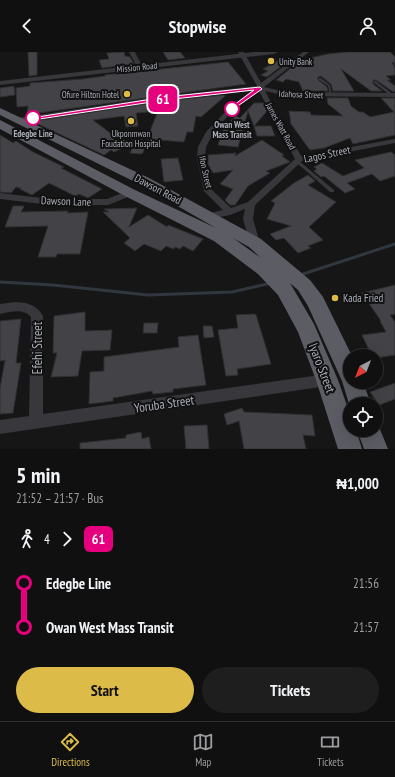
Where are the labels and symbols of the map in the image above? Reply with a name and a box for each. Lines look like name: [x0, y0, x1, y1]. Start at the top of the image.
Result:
marker: Unity Bank: [266, 56, 276, 66]
place label: Unity Bank: [279, 56, 313, 67]
street label: Mission Road: [116, 59, 158, 75]
line badge: 61: [145, 86, 181, 112]
street label: Idahosa Street: [279, 88, 324, 100]
place label: Ofure Hilton Hotel: [62, 89, 120, 100]
marker: Ofure Hilton Hotel: [122, 89, 132, 99]
street label: James Watt Road: [263, 100, 298, 151]
marker: Owan West Mass Transit: [224, 101, 240, 117]
marker: Edegbe Line: [25, 110, 41, 126]
marker: Ukponmwan Foudation Hospital: [126, 116, 136, 126]
place label: Owan West Mass Transit: [212, 119, 252, 140]
place label: Edegbe Line: [13, 128, 53, 139]
place label: Ukponmwan Foudation Hospital: [102, 128, 161, 149]
street label: Lagos Street: [302, 142, 352, 166]
street label: Ifon Street: [197, 155, 215, 190]
street label: Dawson Road: [132, 171, 184, 207]
street label: Dawson Lane: [41, 193, 92, 209]
place label: Kada Fried: [343, 291, 384, 305]
marker: Kada Fried: [330, 293, 340, 303]
street label: Efehi Street: [29, 321, 46, 374]
street label: Iyaro Street: [305, 341, 339, 396]
north arrow: [343, 349, 383, 389]
street label: Yoruba Street: [133, 391, 195, 417]

